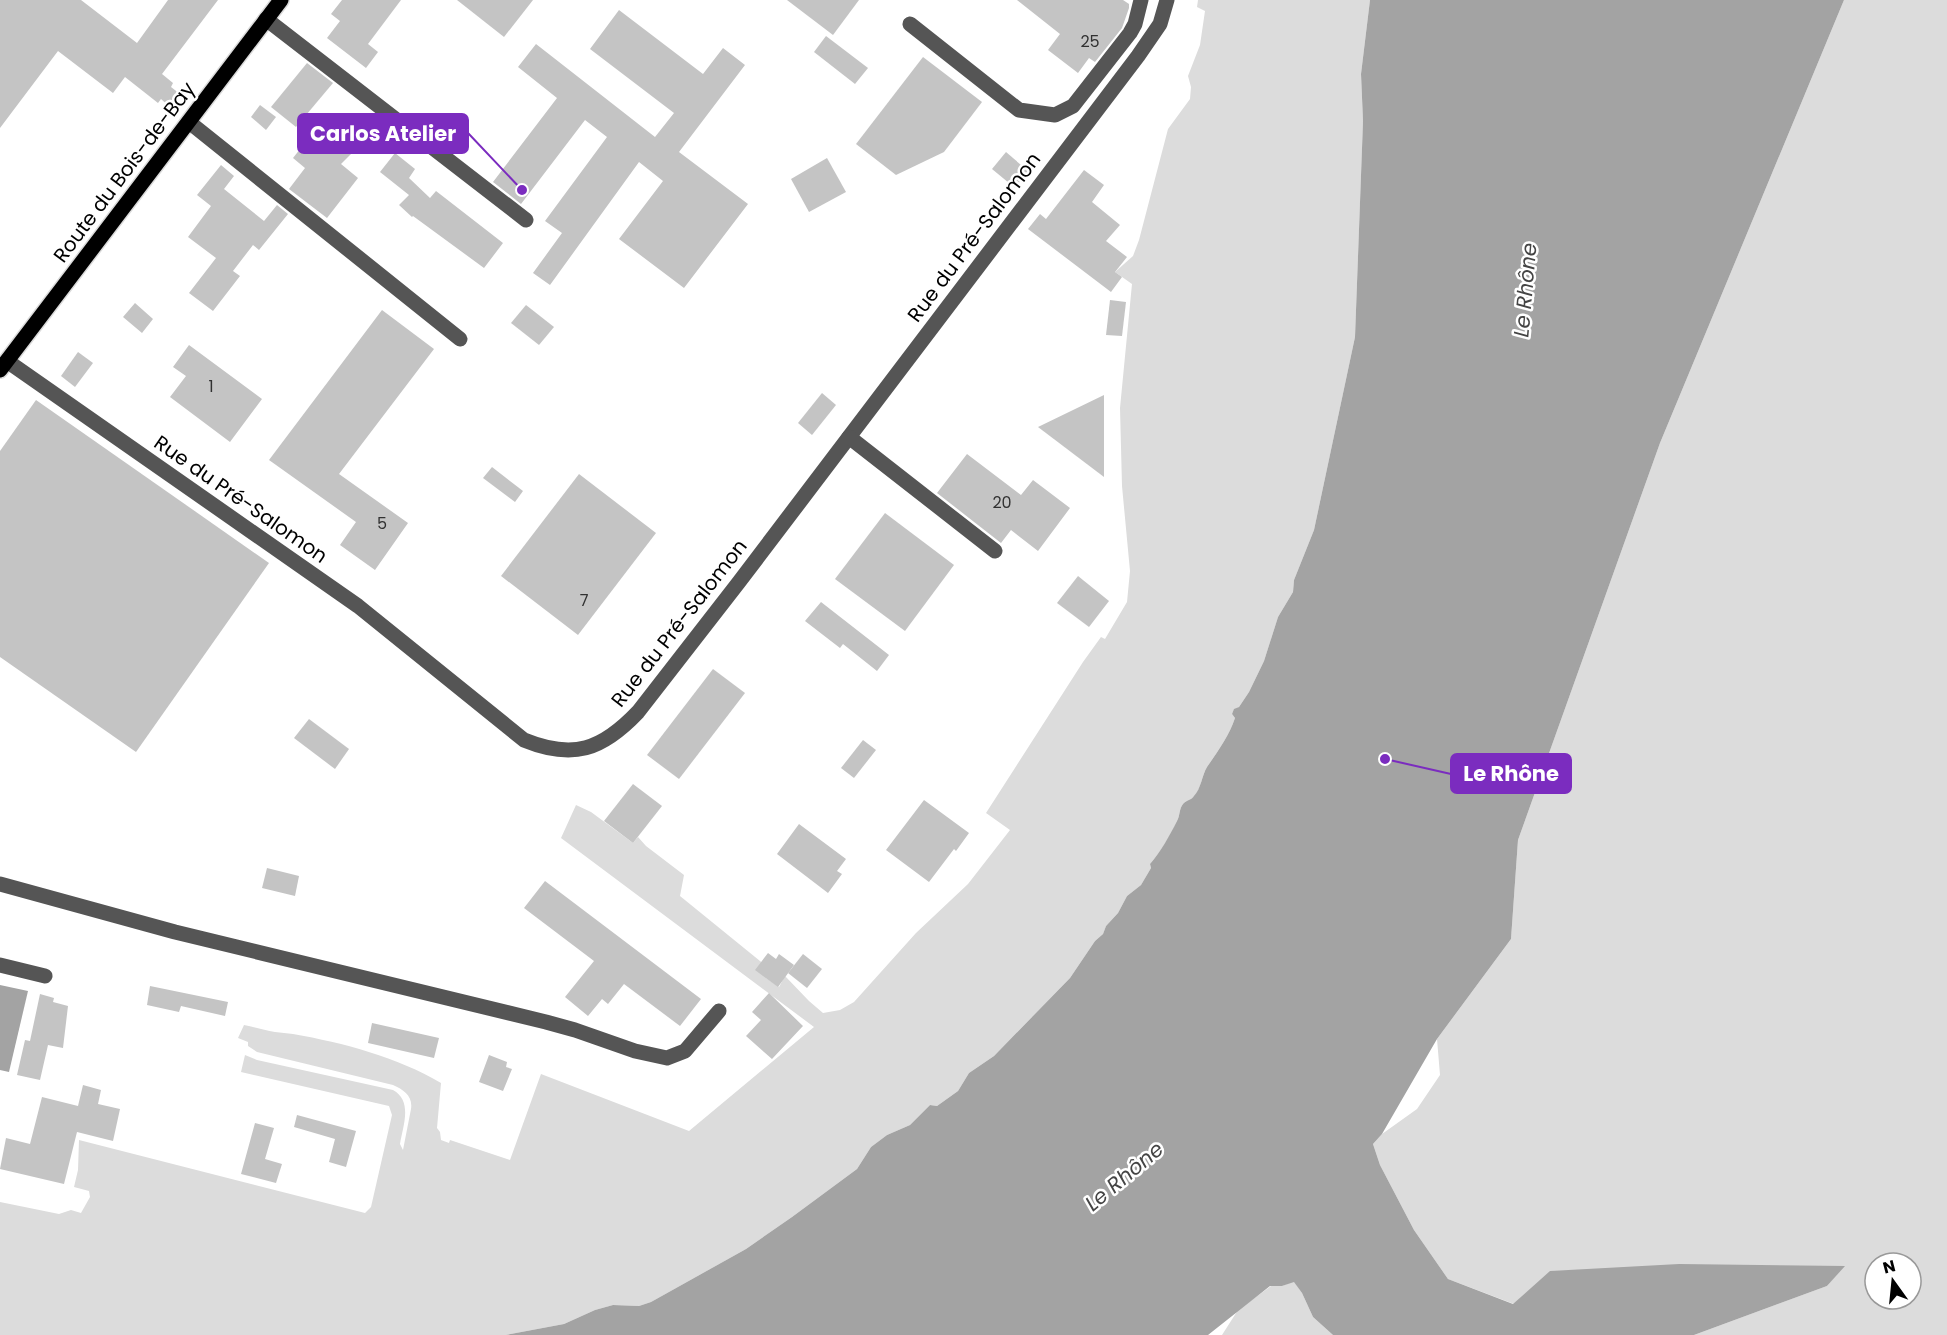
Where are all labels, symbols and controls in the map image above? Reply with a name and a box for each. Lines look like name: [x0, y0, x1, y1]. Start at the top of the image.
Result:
house number: 25: [1080, 30, 1100, 53]
street label: Route du Bois-de-Bay: [47, 76, 201, 268]
callout: Carlos Atelier: [298, 114, 468, 153]
text: Carlos Atelier: [310, 119, 456, 148]
street label: Rue du Pré-Salomon: [901, 146, 1047, 328]
water label: Le Rhône: [1506, 242, 1544, 338]
house number: 1: [208, 375, 214, 398]
street label: Rue du Pré-Salomon: [149, 428, 333, 570]
house number: 20: [992, 491, 1012, 514]
house number: 5: [377, 512, 387, 535]
street label: Rue du Pré-Salomon: [605, 533, 753, 713]
house number: 7: [580, 589, 589, 612]
callout: Le Rhône: [1451, 754, 1571, 793]
text: Le Rhône: [1463, 759, 1559, 788]
water label: Le Rhône: [1078, 1135, 1170, 1217]
north arrow: [1863, 1251, 1923, 1311]
text: N: [1880, 1254, 1898, 1280]

